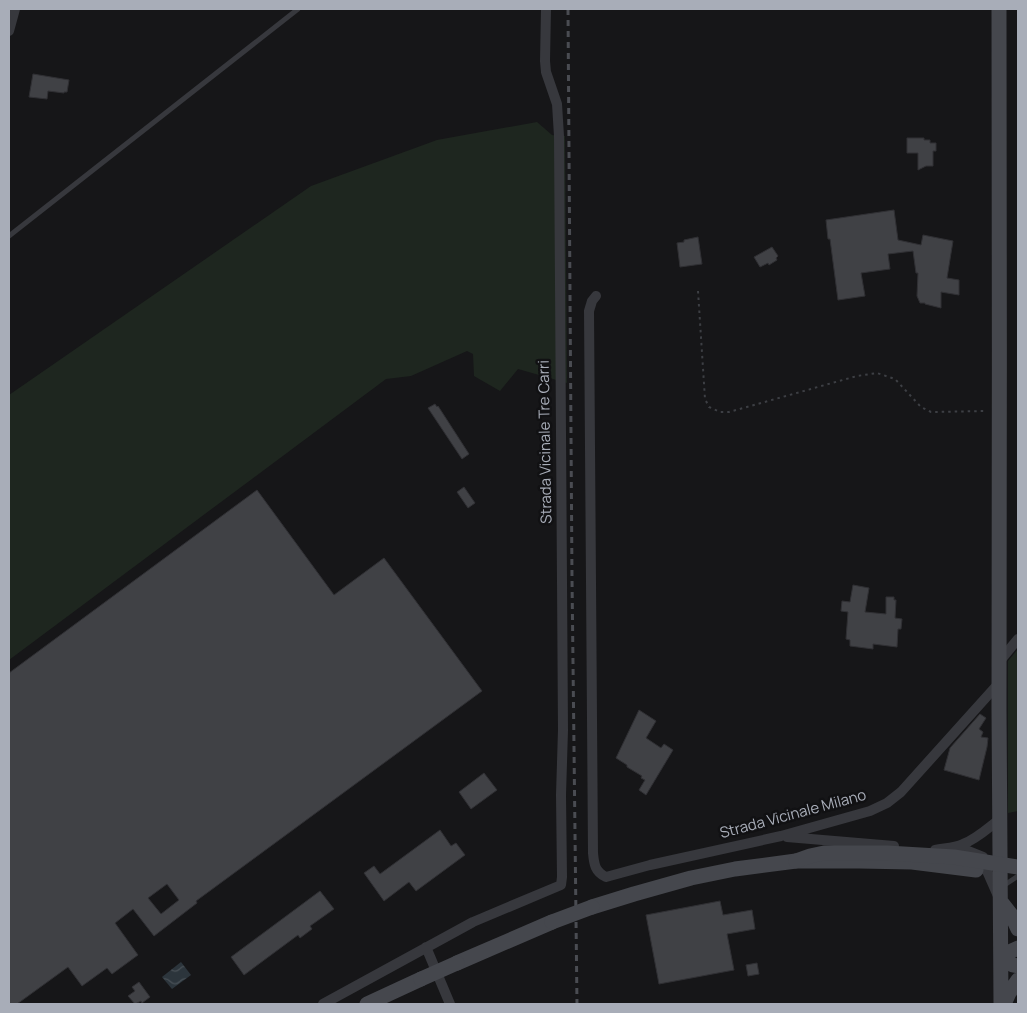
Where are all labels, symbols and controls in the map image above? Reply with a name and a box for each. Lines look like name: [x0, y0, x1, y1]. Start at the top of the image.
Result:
street label: Strada Vicinale Tre Carri: [533, 360, 556, 524]
street label: Strada Vicinale Milano: [717, 784, 869, 843]

